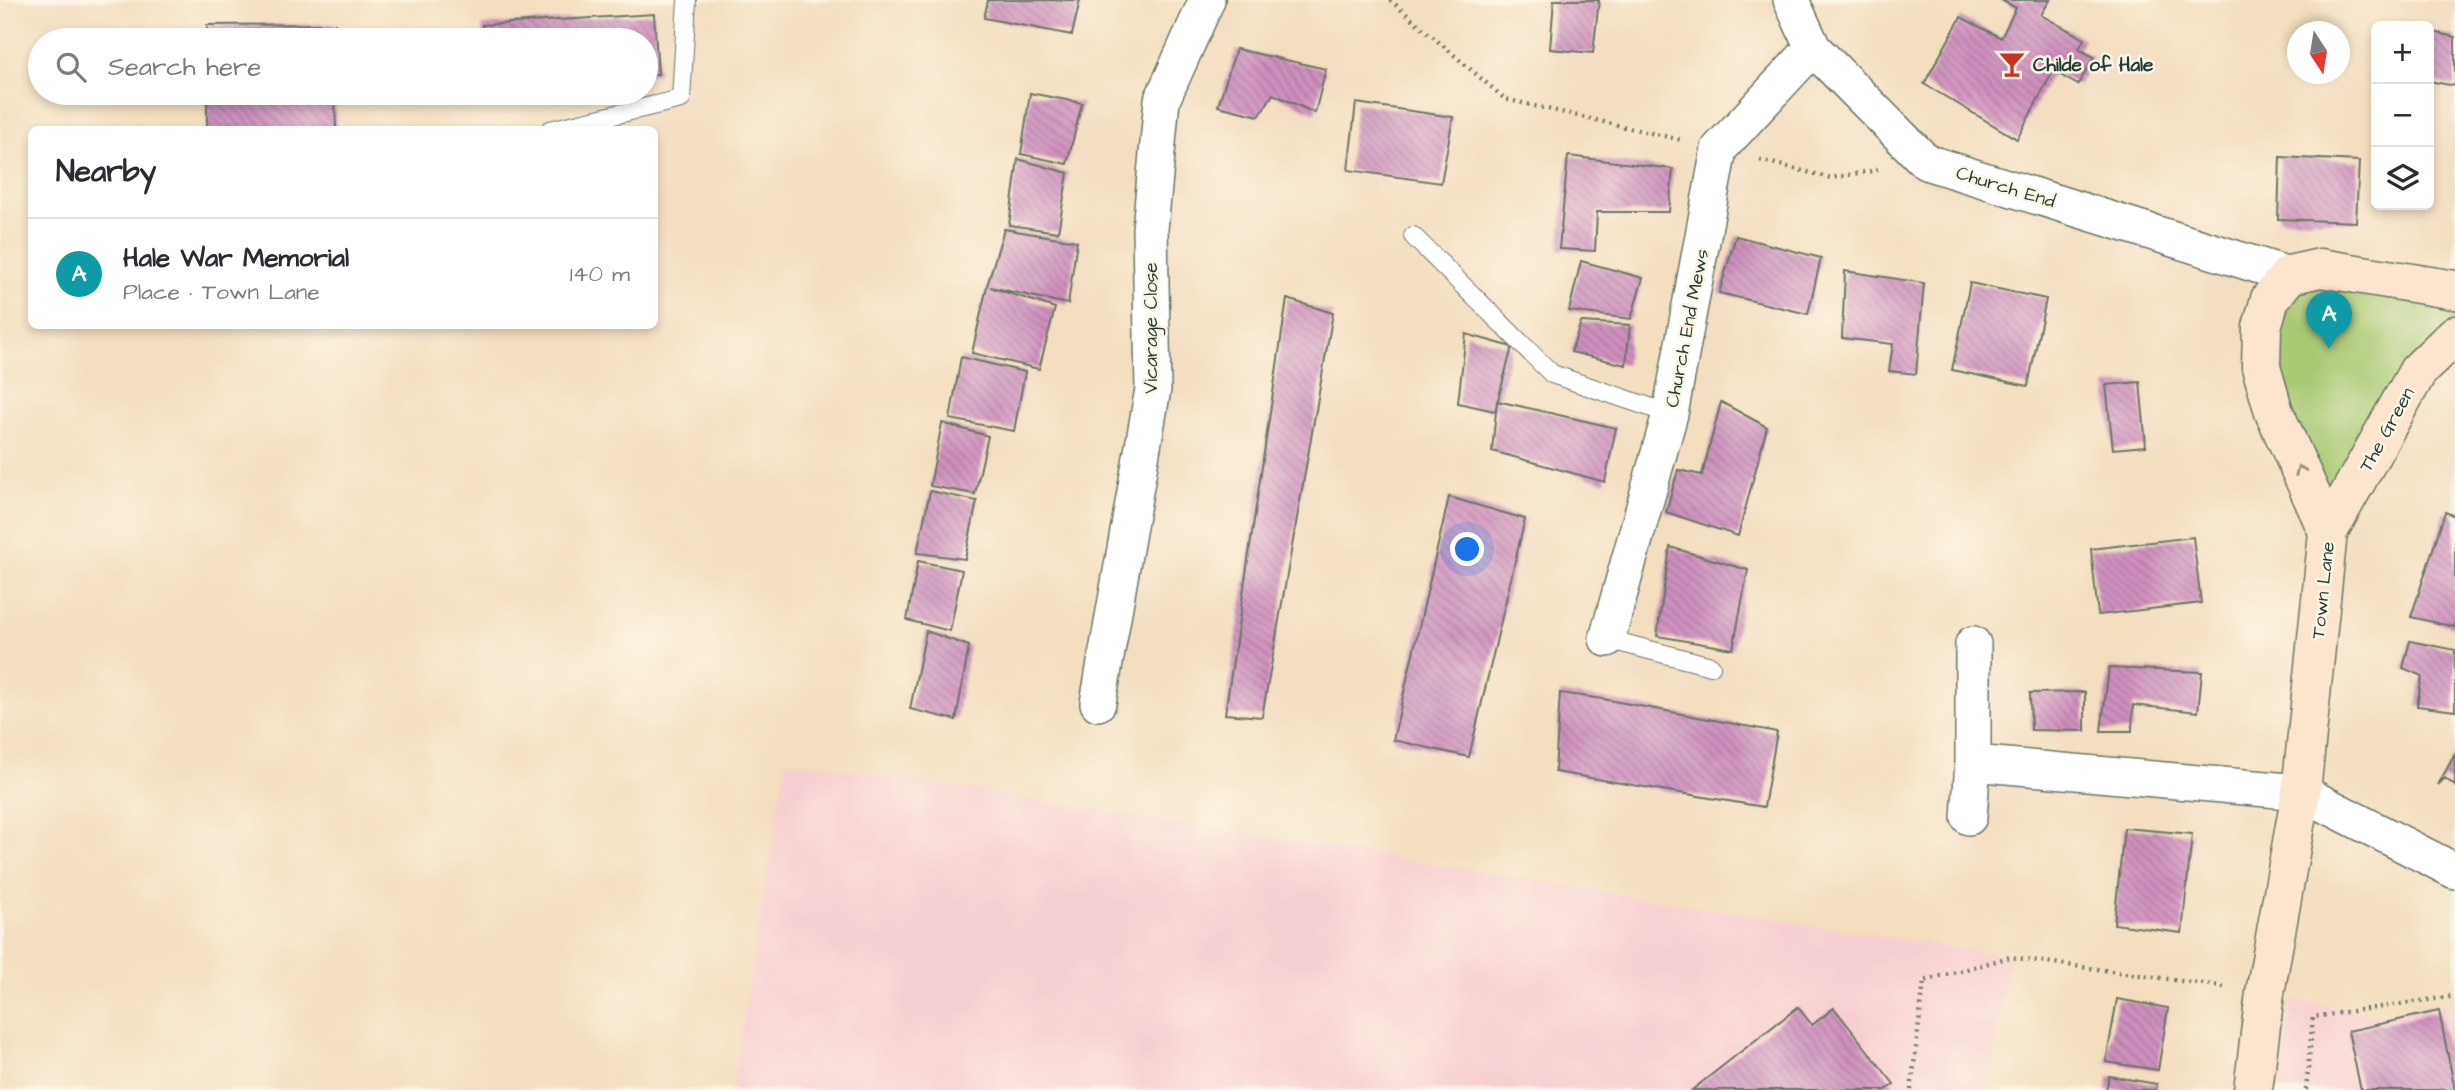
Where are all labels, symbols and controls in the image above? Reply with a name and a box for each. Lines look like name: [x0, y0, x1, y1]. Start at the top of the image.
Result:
north arrow: [2287, 21, 2350, 84]
map controls: [2371, 21, 2434, 210]
button: +: [2371, 21, 2434, 84]
search box: [28, 28, 658, 105]
icon: search: [52, 48, 90, 86]
text: Search here: [108, 49, 261, 85]
bar icon: Childe of Hale: [1997, 49, 2027, 79]
place label: Childe of Hale: [2033, 52, 2154, 79]
button: −: [2371, 84, 2434, 147]
button: layers: [2371, 147, 2434, 210]
text: Nearby: [56, 151, 156, 193]
street label: Church End: [1953, 160, 2059, 215]
text: Hale War Memorial: [123, 240, 349, 276]
street label: Church End Mews: [1659, 247, 1716, 410]
text: A: [72, 258, 86, 290]
text: 140 m: [570, 258, 630, 290]
street label: Vicarage Close: [1138, 262, 1166, 394]
text: Place · Town Lane: [123, 276, 320, 308]
pin: A: [2306, 291, 2352, 349]
street label: The Green: [2353, 383, 2422, 477]
one-way arrow: [2294, 465, 2308, 477]
your location: [1450, 532, 1484, 566]
street label: Town Lane: [2305, 540, 2342, 640]

